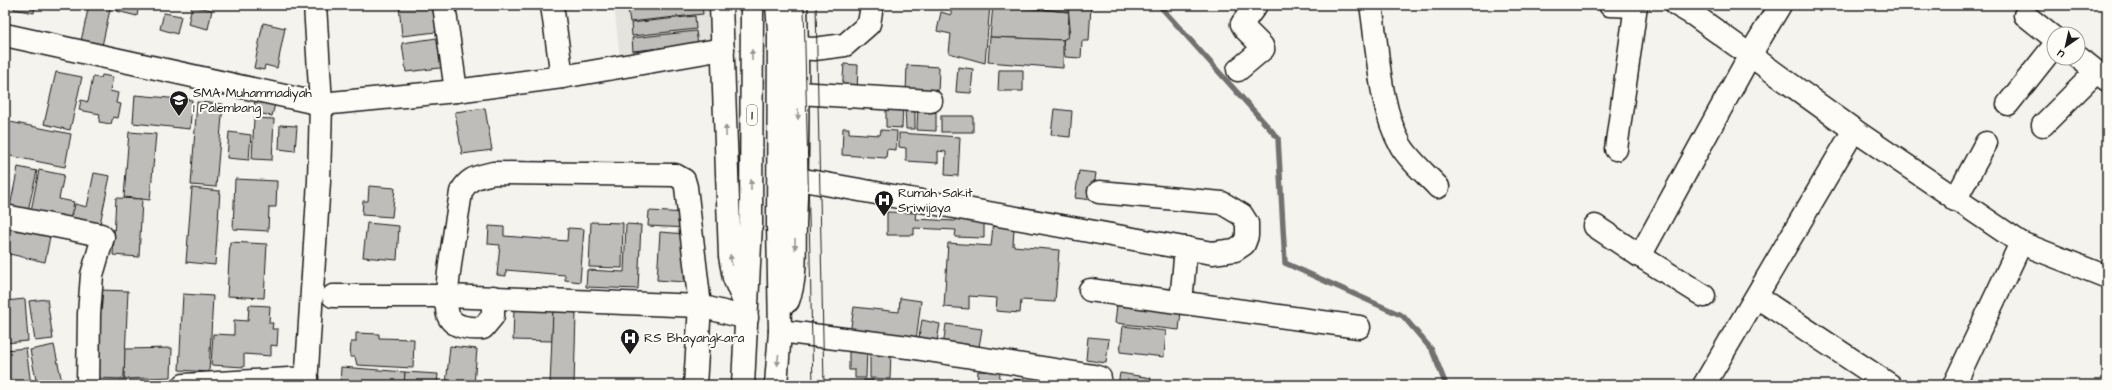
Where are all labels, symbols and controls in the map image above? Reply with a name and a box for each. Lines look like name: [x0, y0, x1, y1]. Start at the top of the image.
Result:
north arrow: [2046, 26, 2086, 66]
text: U: [2054, 46, 2068, 62]
one-way arrow: [749, 48, 755, 61]
place label: SMA Muhammadiyah 1 Palembang: [193, 84, 312, 118]
school or university icon: SMA Muhammadiyah 1 Palembang: [168, 89, 190, 117]
road number: 1: [747, 105, 757, 125]
one-way arrow: [795, 108, 801, 121]
one-way arrow: [723, 124, 729, 137]
one-way arrow: [748, 178, 754, 191]
place label: Rumah Sakit Sriwijaya: [898, 184, 973, 218]
hospital icon: Rumah Sakit Sriwijaya: [873, 189, 895, 217]
one-way arrow: [792, 238, 798, 251]
one-way arrow: [728, 254, 734, 267]
hospital icon: RS Bhayangkara: [619, 327, 641, 355]
place label: RS Bhayangkara: [644, 329, 745, 348]
one-way arrow: [774, 354, 781, 366]

